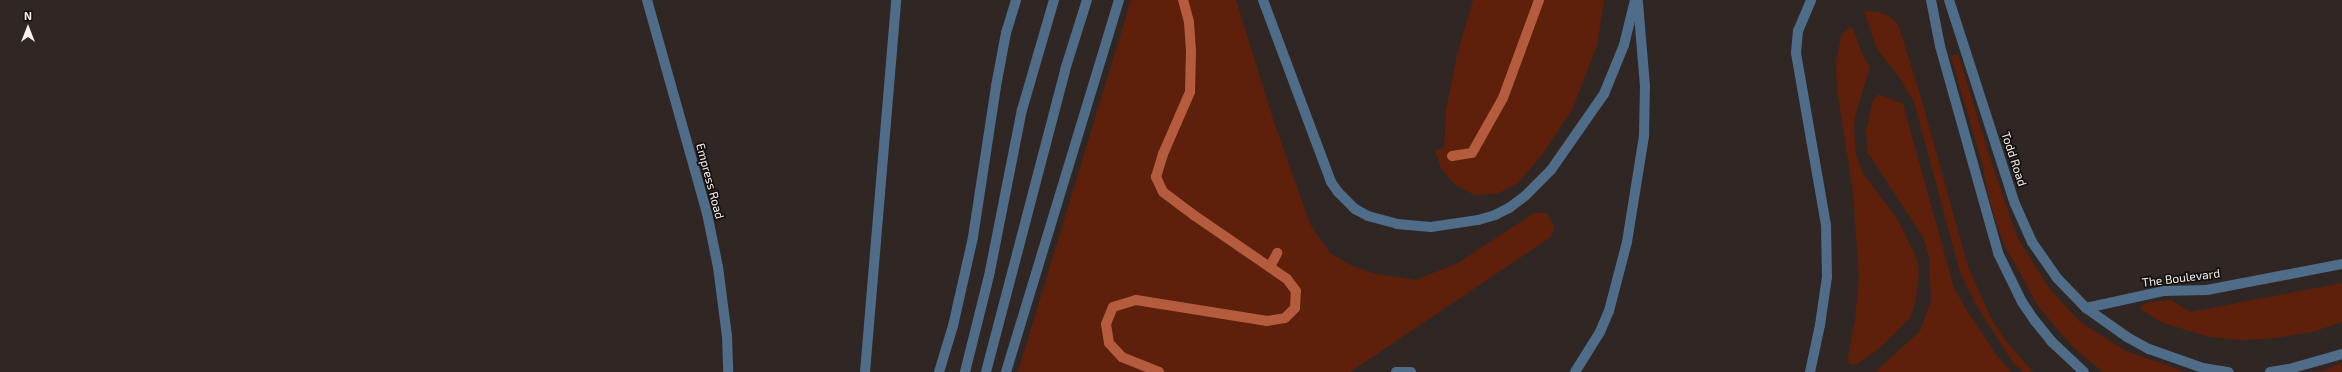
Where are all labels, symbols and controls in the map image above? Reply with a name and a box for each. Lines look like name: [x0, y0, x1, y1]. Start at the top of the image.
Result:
north arrow: [8, 8, 48, 48]
text: N: [24, 9, 32, 22]
street label: Todd Road: [1998, 130, 2030, 188]
street label: Empress Road: [693, 142, 727, 220]
street label: The Boulevard: [2141, 266, 2221, 290]

